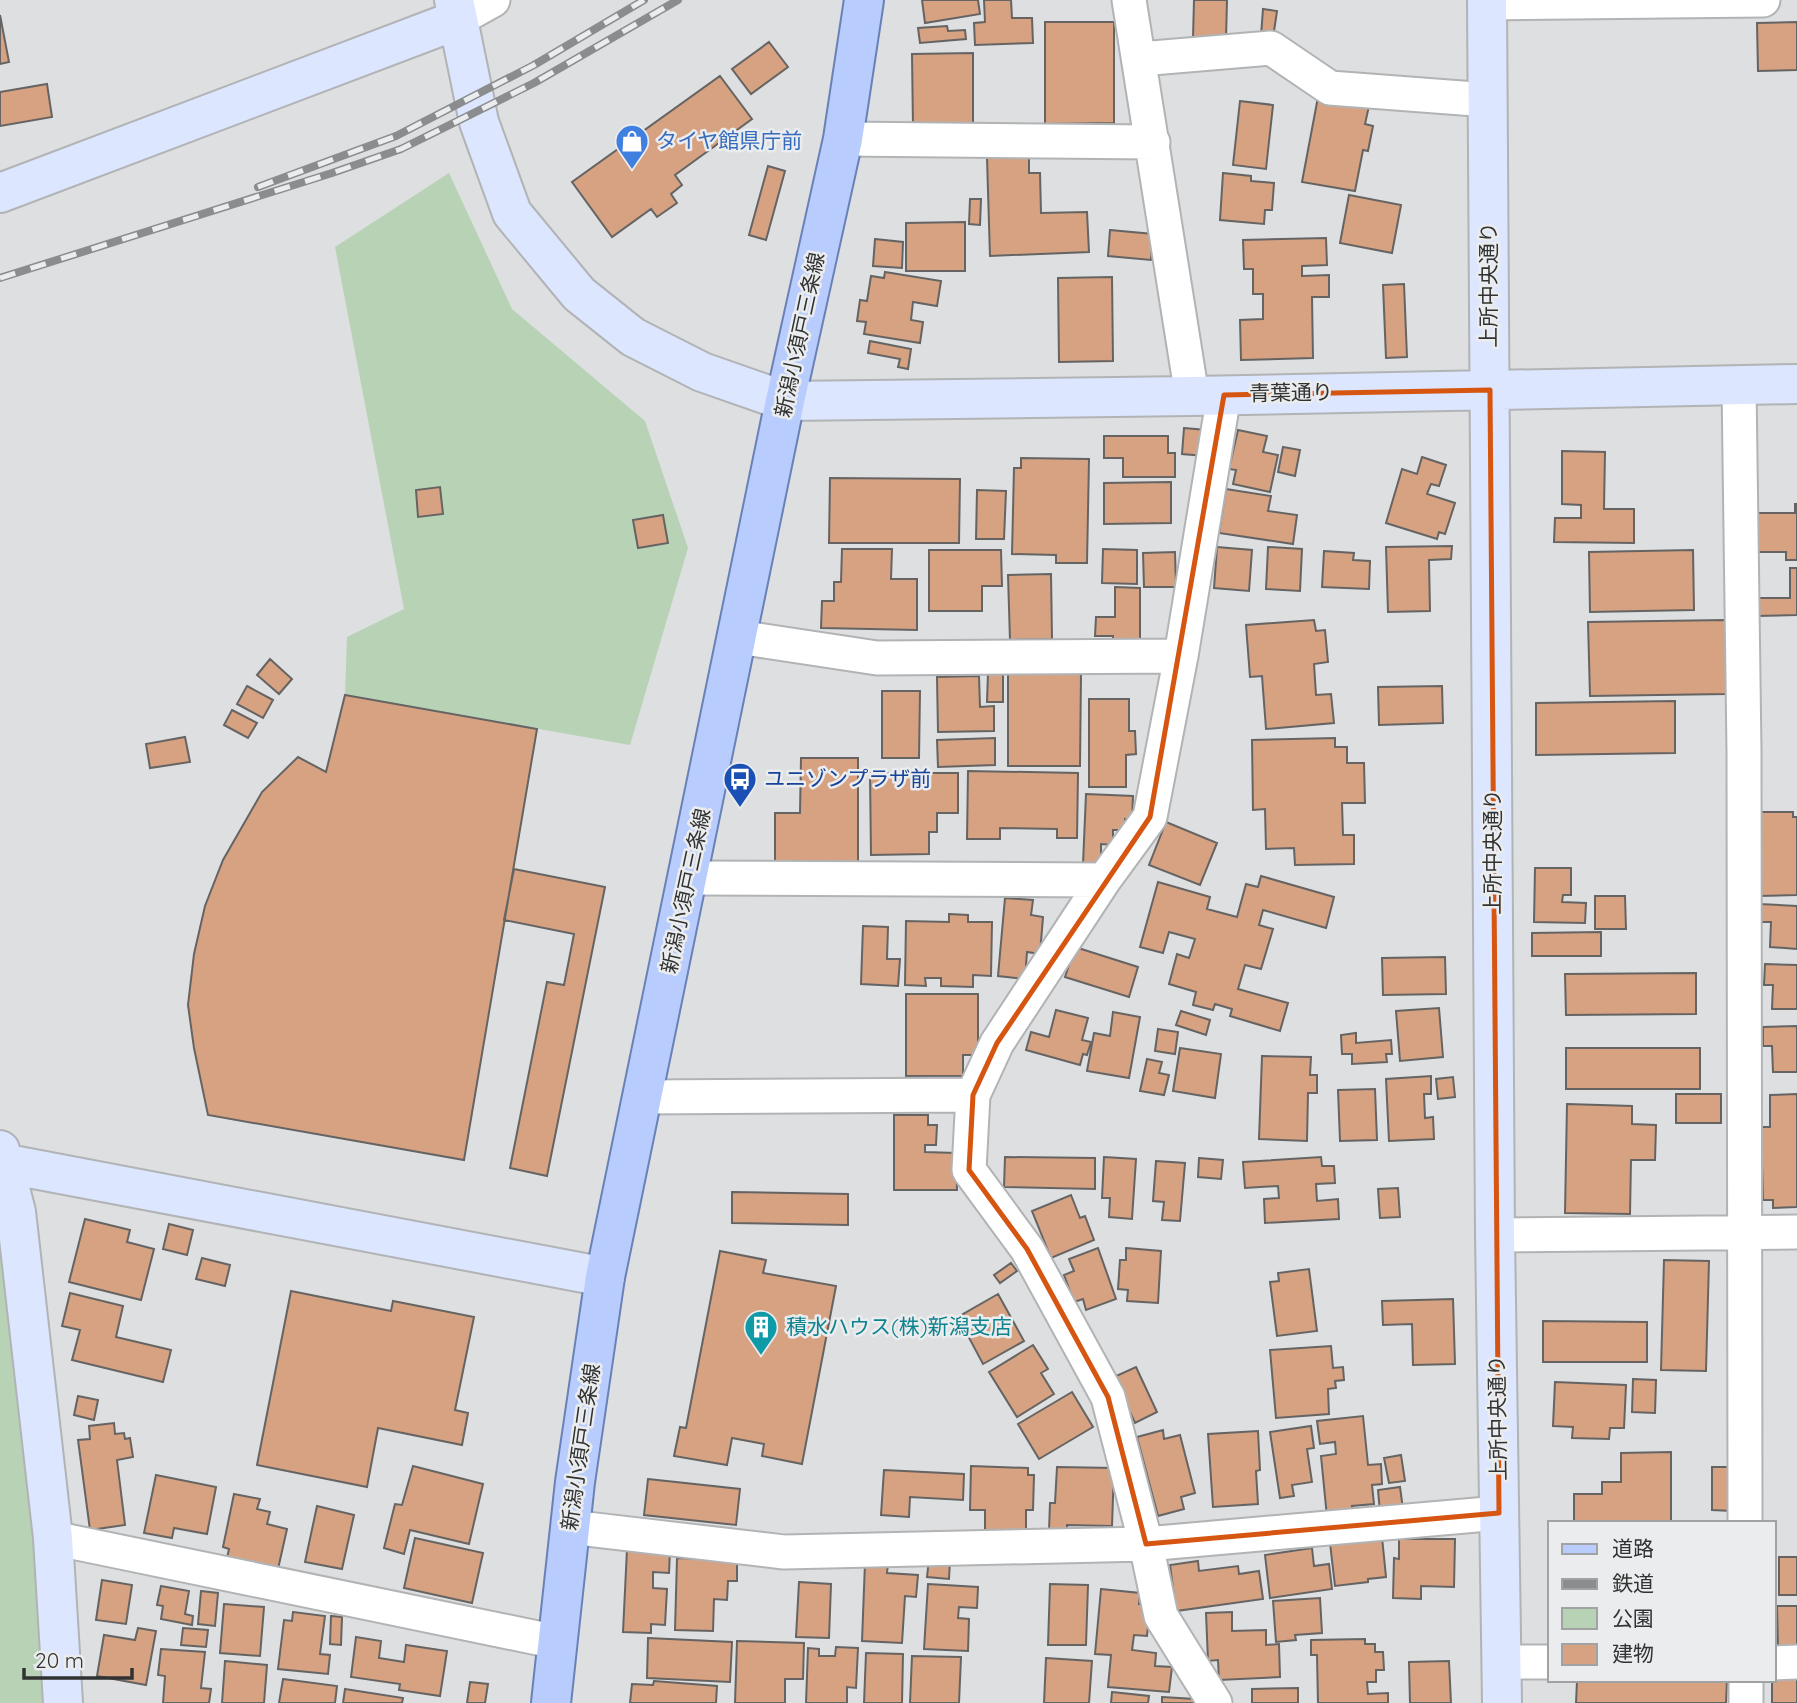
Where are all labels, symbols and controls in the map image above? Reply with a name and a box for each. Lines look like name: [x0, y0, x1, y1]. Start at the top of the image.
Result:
shop icon: タイヤ館県庁前: [613, 122, 651, 171]
place label: タイヤ館県庁前: [656, 127, 802, 153]
street label: 上所中央通り: [1475, 222, 1501, 348]
street label: 新潟小須戸三条線: [769, 250, 829, 420]
street label: 青葉通り: [1249, 378, 1333, 406]
bus stop icon: ユニゾンプラザ前: [721, 760, 759, 809]
place label: ユニゾンプラザ前: [764, 765, 931, 791]
street label: 上所中央通り: [1479, 789, 1505, 915]
street label: 新潟小須戸三条線: [655, 806, 715, 976]
building icon: 積水ハウス(株)新潟支店: [742, 1308, 780, 1357]
place label: 積水ハウス(株)新潟支店: [786, 1313, 1012, 1339]
street label: 上所中央通り: [1483, 1355, 1511, 1481]
street label: 新潟小須戸三条線: [555, 1362, 605, 1532]
legend: [1548, 1521, 1776, 1682]
text: 道路: [1612, 1535, 1654, 1561]
text: 鉄道: [1612, 1570, 1654, 1596]
text: 公園: [1612, 1605, 1654, 1631]
scale bar: [24, 1636, 133, 1680]
text: 建物: [1612, 1640, 1654, 1666]
text: 20 m: [35, 1647, 84, 1673]

